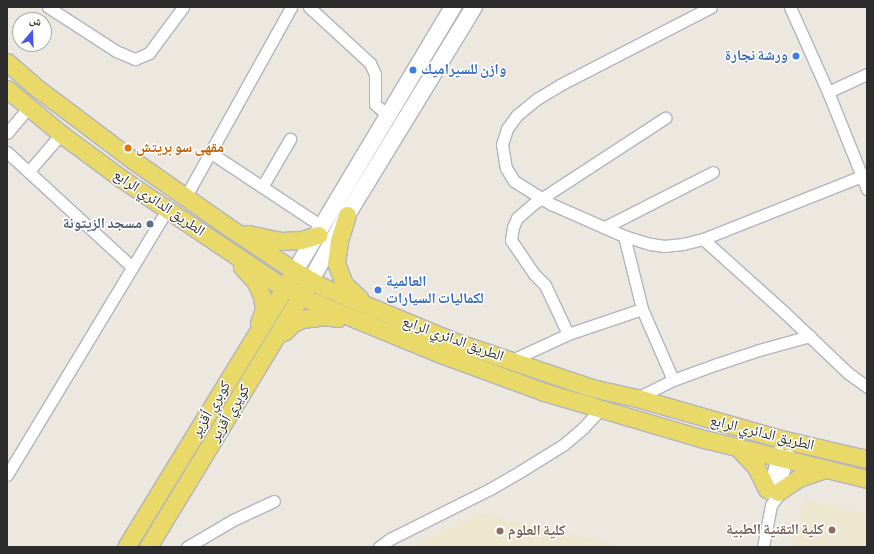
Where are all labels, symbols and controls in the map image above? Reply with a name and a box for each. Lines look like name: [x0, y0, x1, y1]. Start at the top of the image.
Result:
north arrow: [12, 12, 52, 52]
text: ش: [28, 14, 43, 28]
place label: ورشة نجارة: [725, 47, 788, 65]
marker: ورشة نجارة: [791, 51, 801, 61]
place label: وازن للسيراميك: [421, 61, 506, 79]
marker: وازن للسيراميك: [408, 65, 418, 75]
place label: مقهى سو بريتش: [136, 139, 224, 157]
marker: مقهى سو بريتش: [123, 143, 133, 153]
street label: الطريق الدائري الرابع: [110, 166, 208, 240]
place label: مسجد الزيتونة: [63, 215, 142, 233]
marker: مسجد الزيتونة: [145, 219, 155, 229]
place label: العالمية لكماليات السيارات: [386, 272, 484, 307]
marker: العالمية لكماليات السيارات: [373, 285, 383, 295]
street label: الطريق الدائري الرابع: [400, 312, 506, 366]
street label: كوبري أقزير: [187, 378, 235, 440]
street label: كويري أقزير: [206, 381, 254, 445]
street label: الطريق الدائري الرابع: [708, 411, 816, 455]
place label: كلية التقنية الطبية: [726, 521, 824, 539]
place label: كلية العلوم: [508, 522, 566, 540]
marker: كلية التقنية الطبية: [827, 525, 837, 535]
marker: كلية العلوم: [495, 526, 505, 536]

